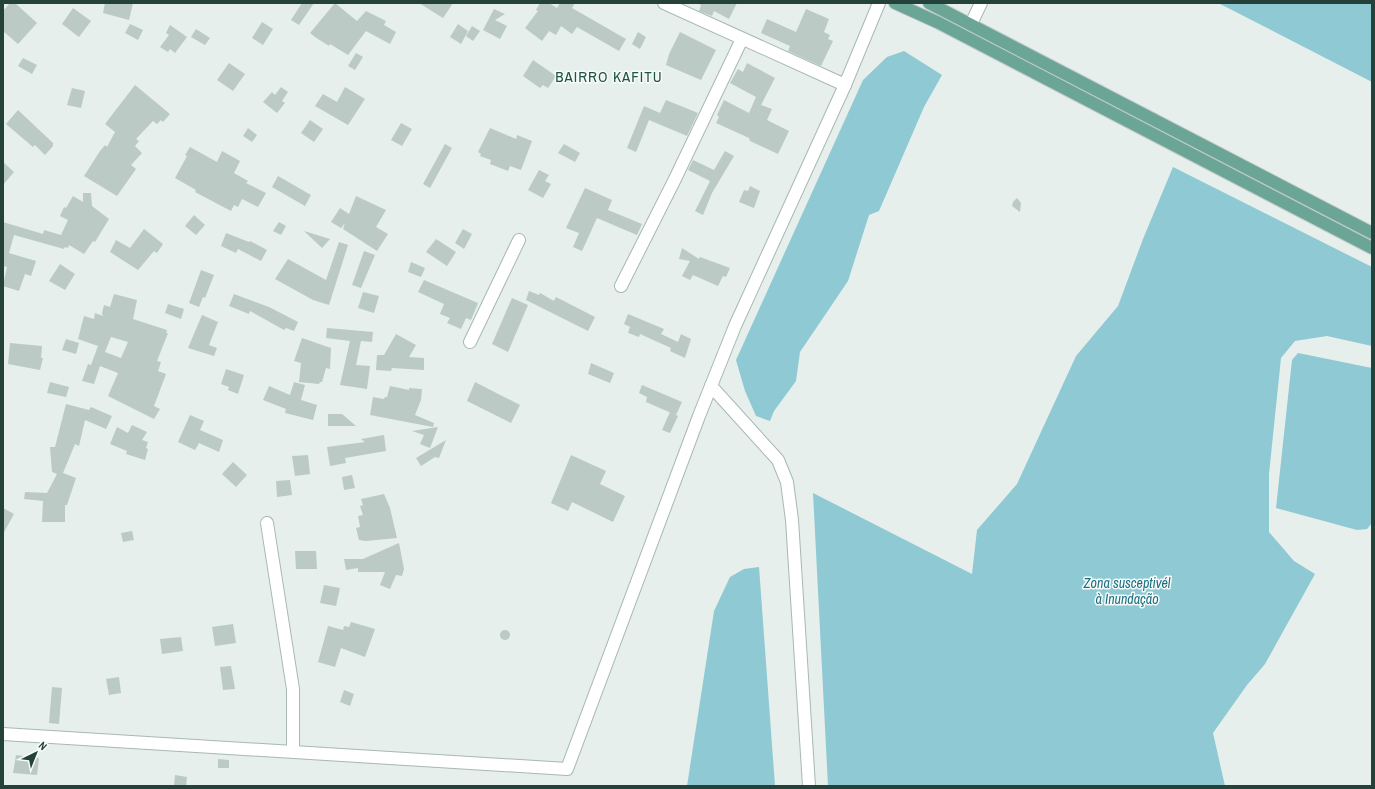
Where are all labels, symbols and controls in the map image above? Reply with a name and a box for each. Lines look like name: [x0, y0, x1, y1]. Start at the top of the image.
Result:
district label: BAIRRO KAFITU: [555, 66, 663, 87]
water label: Zona susceptivél à Inundação: [1083, 574, 1171, 608]
north arrow: [16, 733, 56, 773]
text: N: [36, 738, 50, 753]

